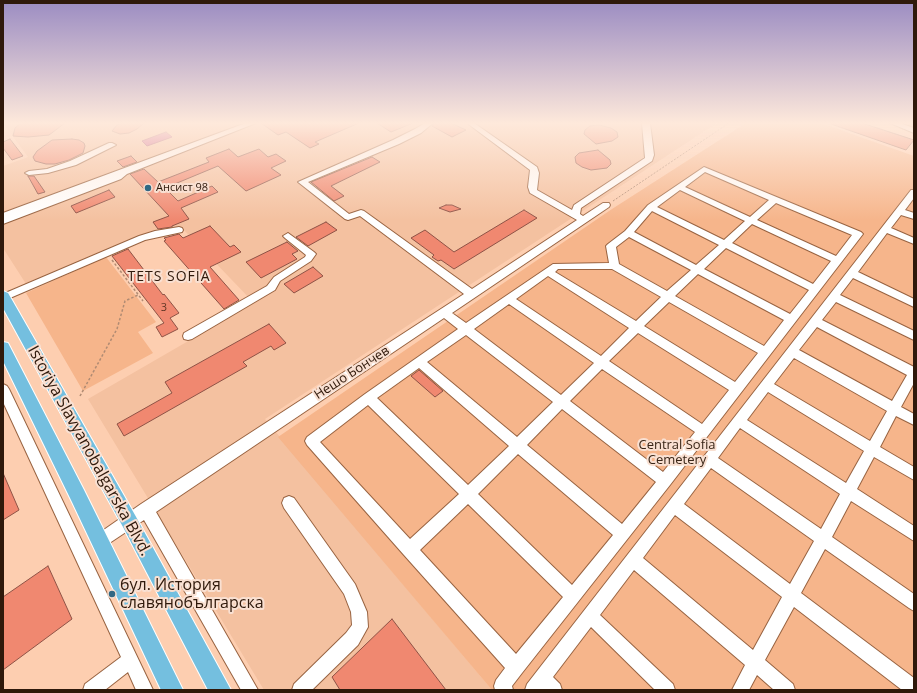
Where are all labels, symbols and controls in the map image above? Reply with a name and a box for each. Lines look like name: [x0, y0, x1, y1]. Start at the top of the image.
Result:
place label: Ансист 98: [156, 181, 208, 195]
marker: Ансист 98: [143, 183, 153, 193]
district label: TETS SOFIA: [127, 269, 211, 285]
house number: 3: [161, 301, 167, 315]
street label: Istoriya Slavyanobalgarska Blvd.: [23, 343, 155, 559]
street label: Нешо Бончев: [312, 343, 392, 403]
park label: Central Sofia Cemetery: [638, 437, 716, 468]
place label: бул. История славянобългарска: [120, 575, 264, 613]
marker: бул. История славянобългарска: [107, 589, 117, 599]

